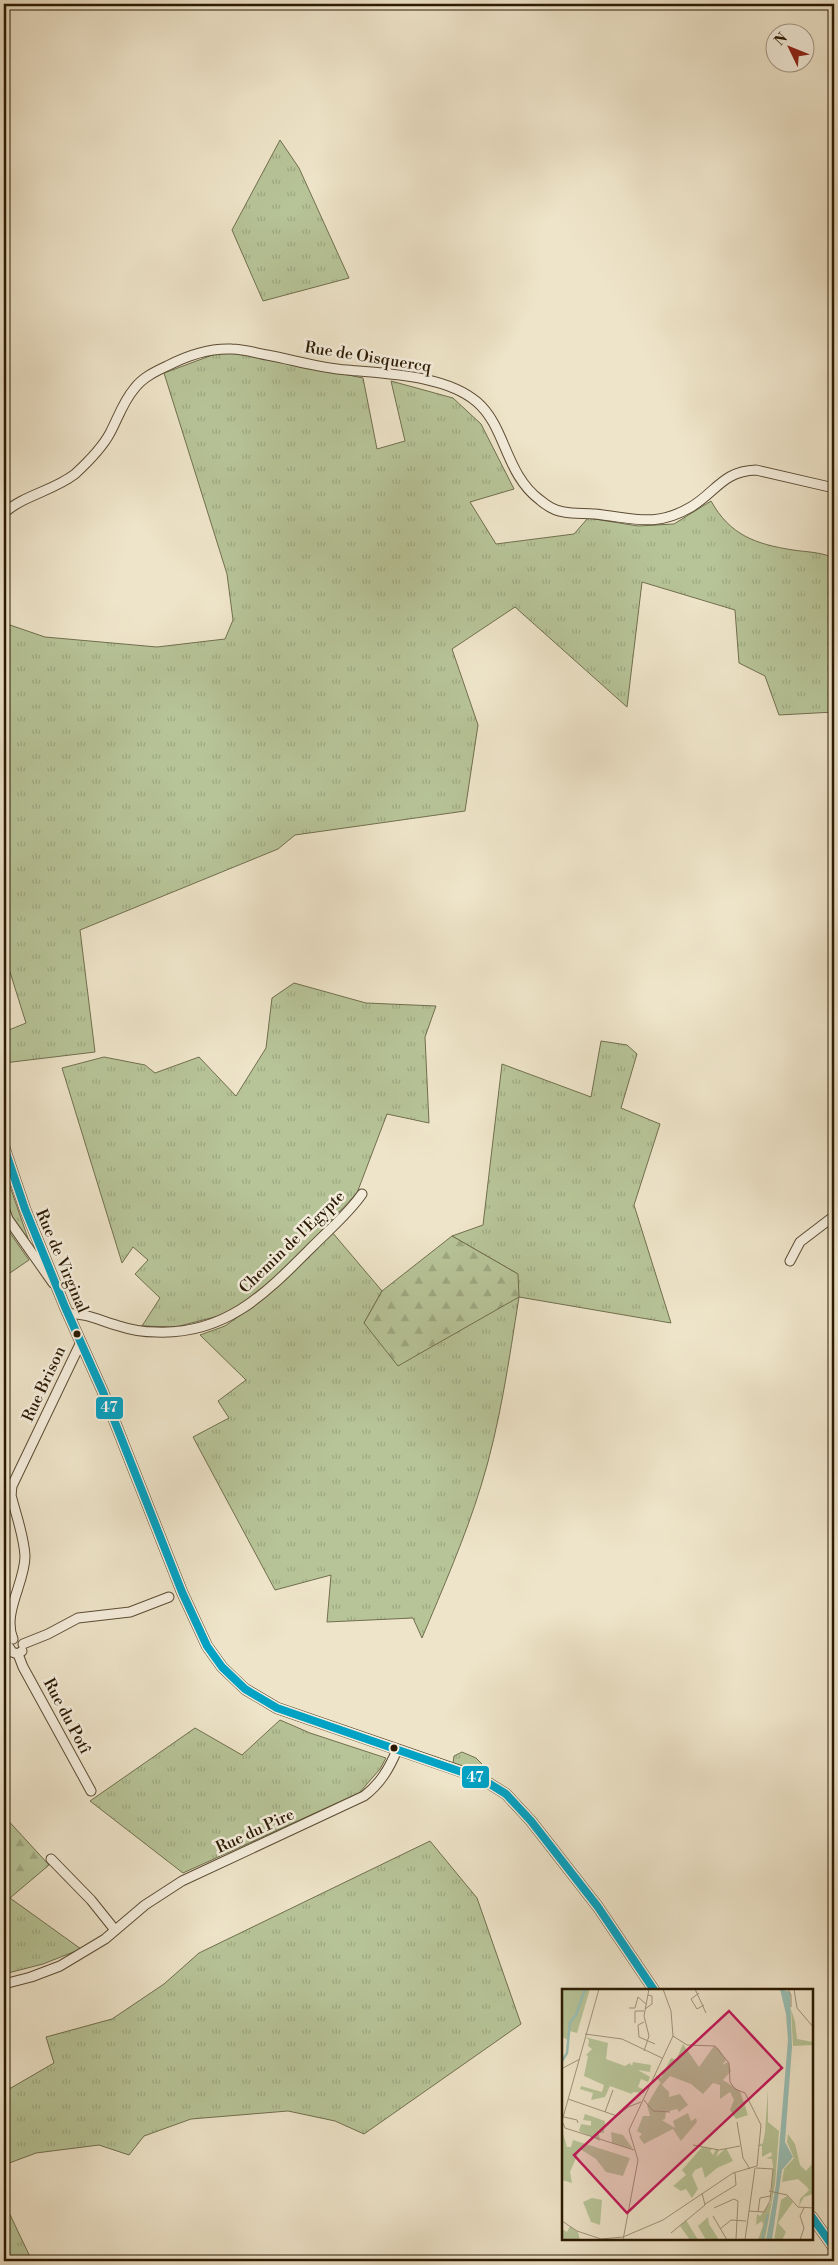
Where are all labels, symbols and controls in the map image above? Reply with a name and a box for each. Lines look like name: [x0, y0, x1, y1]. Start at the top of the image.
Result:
north arrow: [766, 22, 816, 72]
text: N: [771, 30, 792, 50]
street label: Rue de Oisquercq: [303, 337, 433, 377]
street label: Chemin de l'Egypte: [235, 1186, 349, 1298]
street label: Rue de Virginal: [31, 1206, 93, 1316]
unlabelled marker: [72, 1329, 82, 1339]
street label: Rue Brison: [18, 1343, 70, 1425]
line badge: 47: [95, 1396, 124, 1420]
text: 47: [100, 1399, 118, 1417]
street label: Rue du Potî: [39, 1675, 96, 1758]
unlabelled marker: [389, 1743, 399, 1753]
line badge: 47: [461, 1765, 490, 1789]
text: 47: [466, 1769, 484, 1787]
street label: Rue du Pire: [213, 1804, 297, 1858]
inset map: [562, 1989, 813, 2240]

